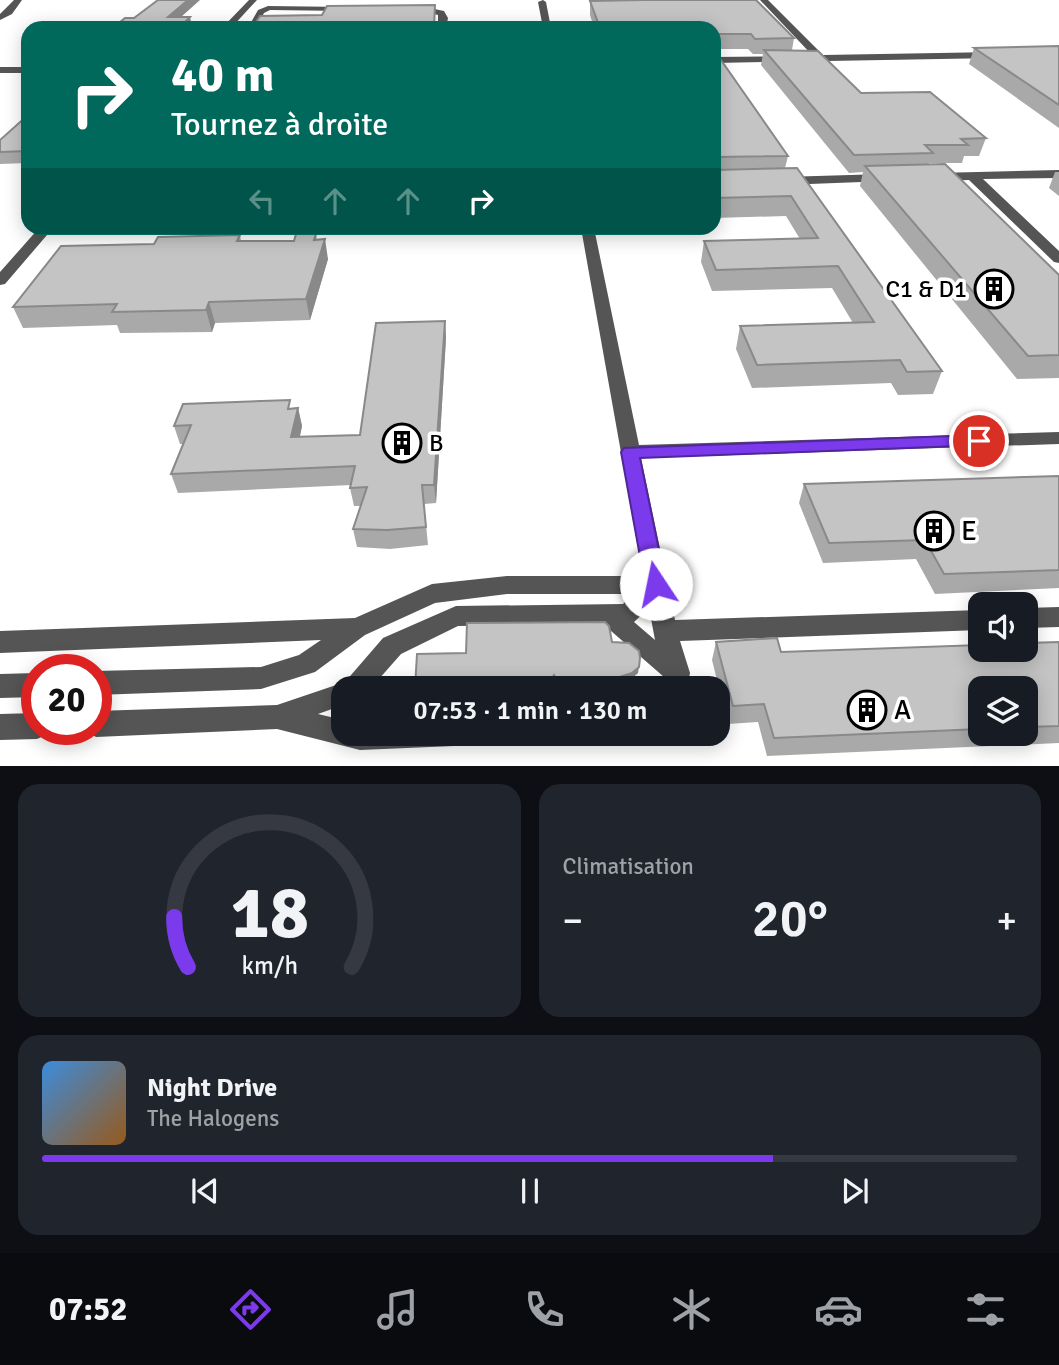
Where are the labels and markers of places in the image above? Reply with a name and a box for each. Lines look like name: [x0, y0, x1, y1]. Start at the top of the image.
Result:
building icon: C1 & D1: [973, 268, 1015, 310]
place label: C1 & D1: [886, 274, 967, 304]
pin: [949, 411, 1009, 471]
building icon: B: [381, 422, 423, 464]
place label: B: [429, 428, 444, 458]
building icon: E: [913, 510, 955, 552]
place label: E: [961, 514, 977, 548]
building icon: A: [846, 689, 888, 731]
place label: A: [894, 693, 911, 727]

